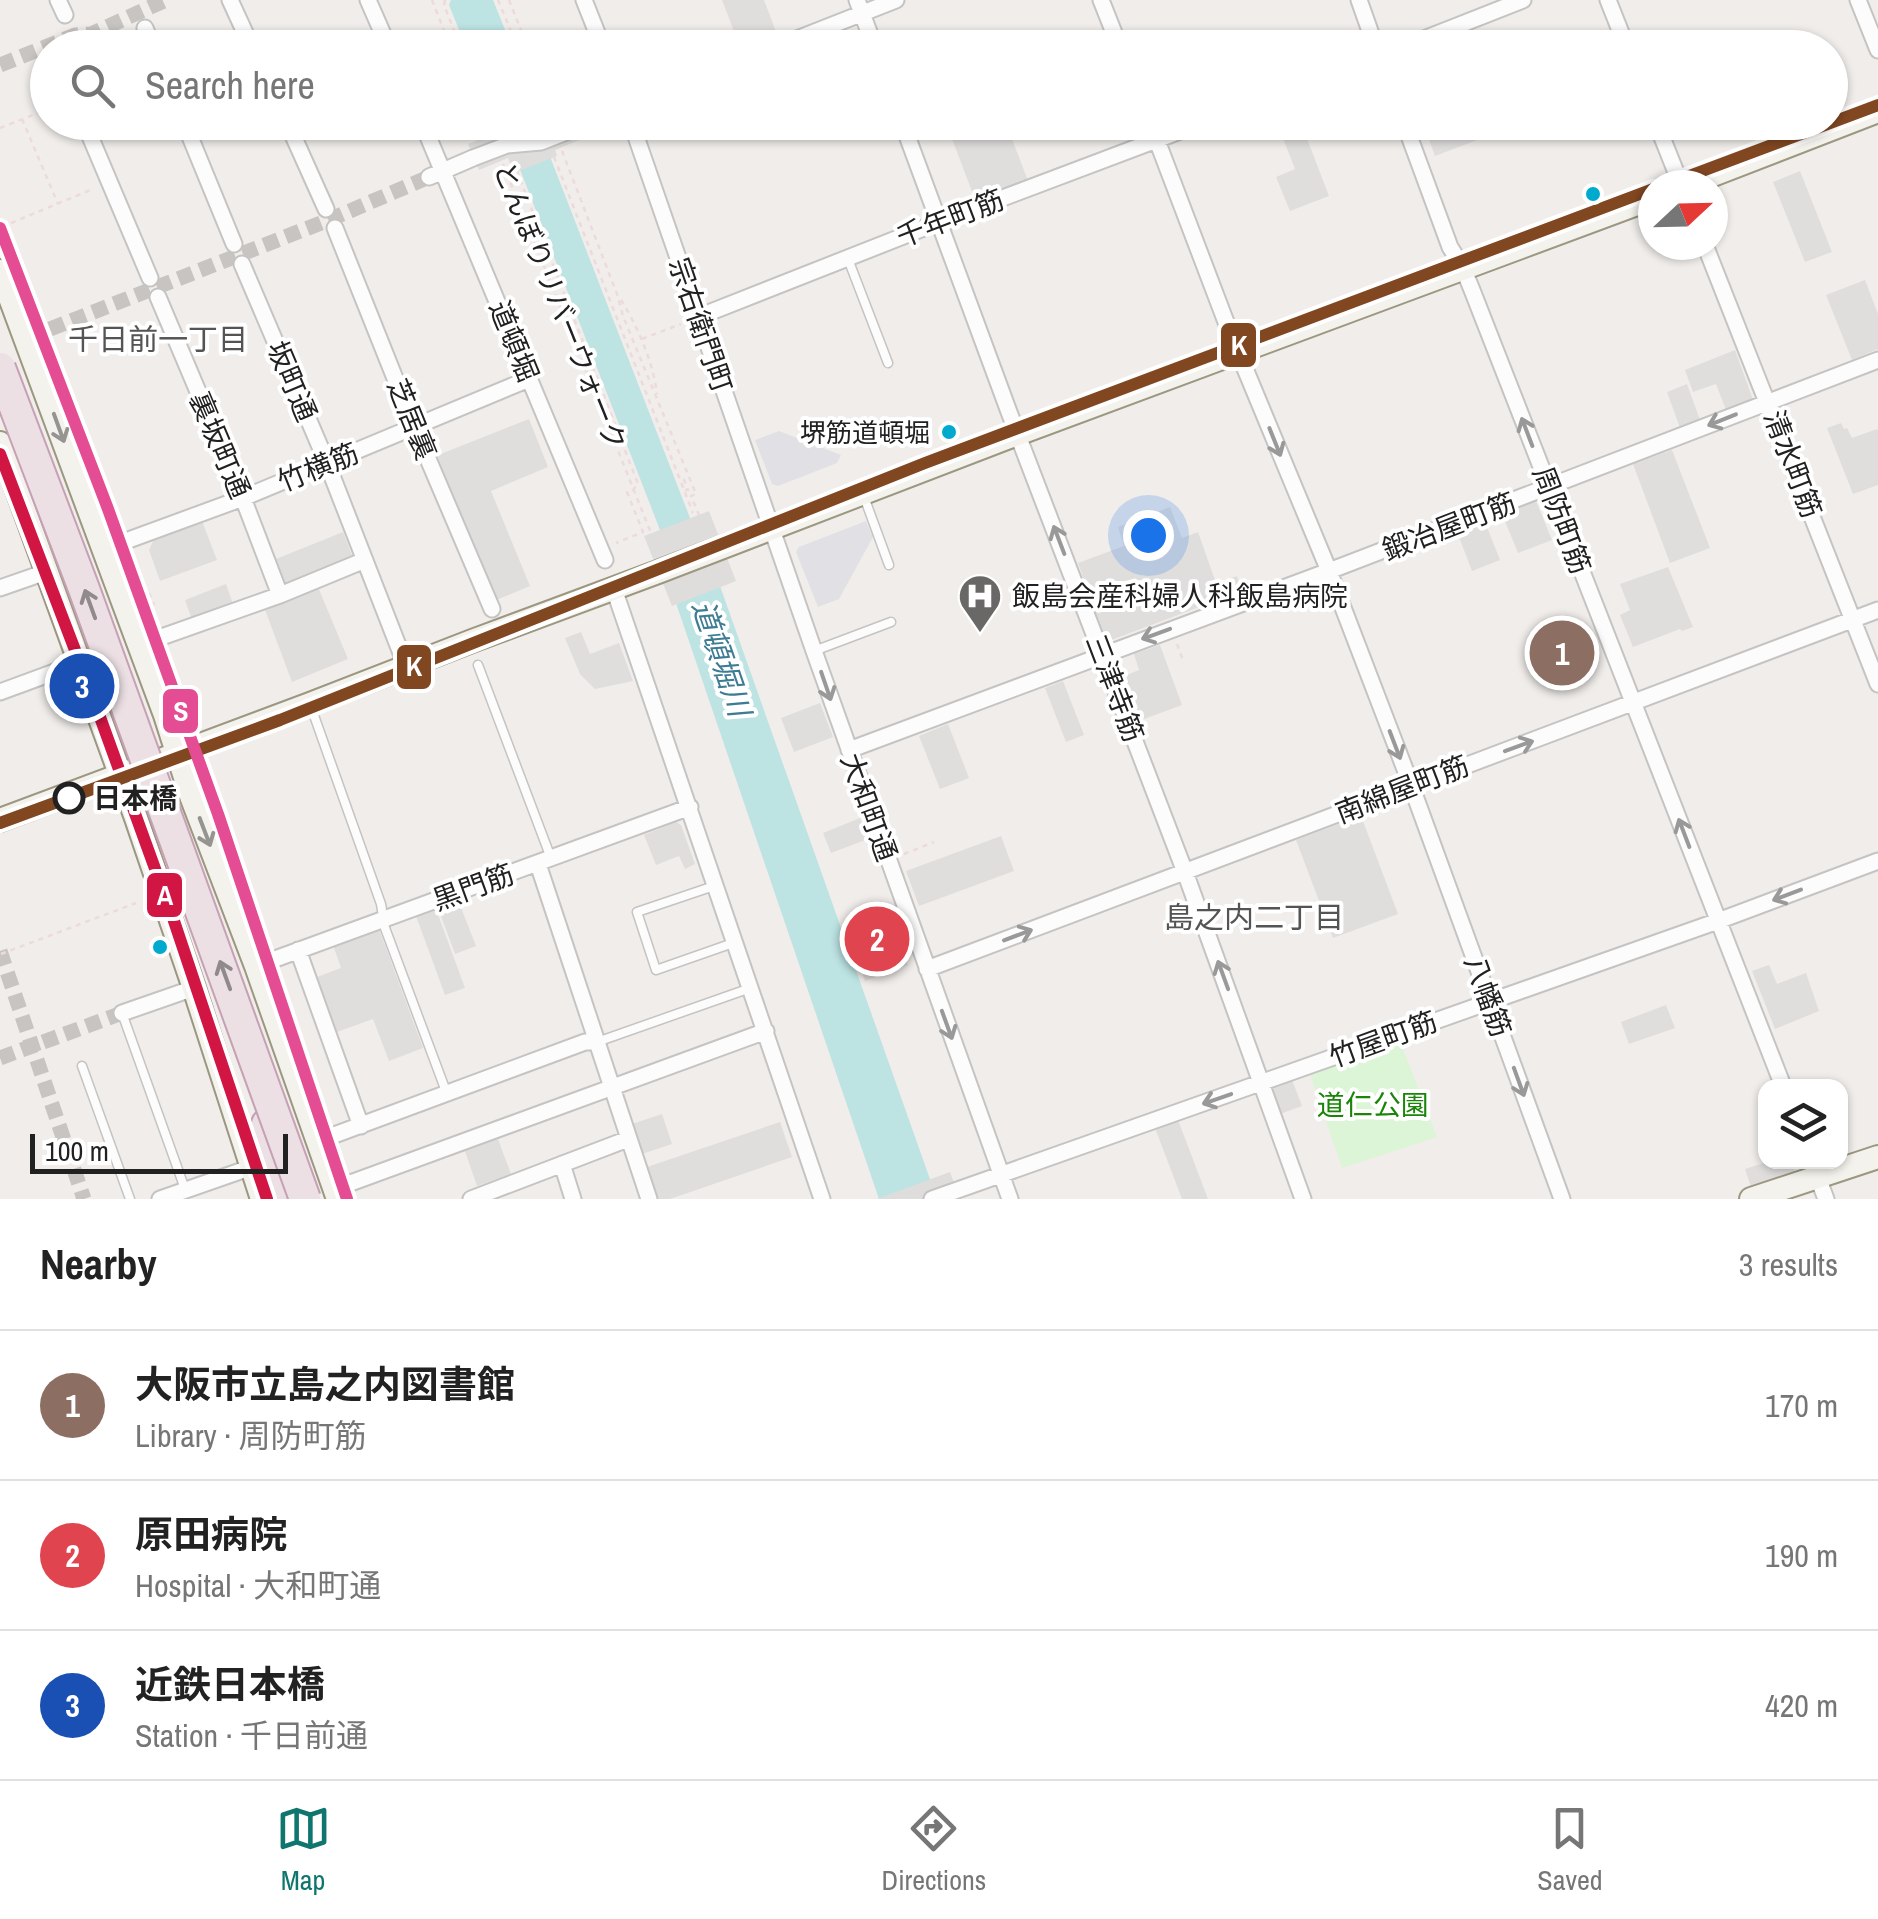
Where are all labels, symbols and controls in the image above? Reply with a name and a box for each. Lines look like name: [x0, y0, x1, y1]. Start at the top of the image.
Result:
search box: [30, 30, 1848, 140]
icon: search: [65, 58, 120, 113]
text: Search here: [145, 60, 315, 111]
street label: とんぼりリバーウォーク: [485, 156, 635, 456]
north arrow: [1638, 170, 1728, 260]
street label: 千年町筋: [891, 180, 1009, 256]
unlabelled marker: [1583, 184, 1603, 204]
street label: 宗右衛門町: [660, 253, 742, 397]
street label: 道頓堀: [481, 295, 547, 387]
district label: 千日前一丁目: [68, 319, 248, 359]
line badge: K: [1219, 321, 1258, 369]
text: K: [1231, 326, 1248, 364]
street label: 坂町通: [258, 335, 326, 427]
street label: 芝居裏: [379, 373, 445, 465]
street label: 裏坂町通: [181, 386, 259, 504]
street label: 清水町筋: [1755, 405, 1831, 523]
one-way arrow: [51, 411, 69, 442]
one-way arrow: [1707, 412, 1737, 430]
place label: 堺筋道頓堀: [800, 415, 930, 450]
one-way arrow: [1517, 418, 1535, 448]
marker: 堺筋道頓堀: [939, 422, 959, 442]
one-way arrow: [1268, 427, 1286, 457]
street label: 竹横筋: [272, 434, 364, 500]
street label: 周防町筋: [1524, 461, 1600, 579]
street label: 鍛冶屋町筋: [1377, 483, 1521, 569]
your location: [1123, 510, 1174, 561]
one-way arrow: [1048, 526, 1066, 556]
hospital icon: 飯島会産科婦人科飯島病院: [957, 573, 1003, 634]
place label: 飯島会産科婦人科飯島病院: [1012, 577, 1348, 615]
one-way arrow: [80, 590, 98, 621]
water label: 道頓堀川: [684, 595, 761, 724]
pin: 1: [1530, 616, 1594, 690]
one-way arrow: [1141, 626, 1172, 644]
street label: 三津寺筋: [1077, 629, 1153, 747]
line badge: K: [395, 643, 433, 691]
text: K: [406, 647, 423, 685]
pin: 3: [49, 648, 114, 724]
one-way arrow: [818, 670, 836, 701]
line badge: S: [161, 687, 200, 735]
text: S: [173, 692, 189, 730]
one-way arrow: [1387, 728, 1405, 759]
one-way arrow: [1502, 736, 1533, 754]
street label: 南綿屋町筋: [1330, 746, 1474, 832]
street label: 大和町通: [832, 748, 906, 866]
place label: 日本橋: [93, 779, 177, 817]
marker: 日本橋: [54, 783, 84, 813]
one-way arrow: [197, 816, 215, 847]
one-way arrow: [1673, 818, 1691, 848]
street label: 黒門筋: [427, 855, 519, 919]
line badge: A: [145, 871, 184, 919]
text: A: [157, 876, 174, 914]
one-way arrow: [1772, 887, 1803, 905]
district label: 島之内二丁目: [1164, 897, 1344, 937]
pin: 2: [844, 902, 910, 976]
one-way arrow: [1002, 925, 1033, 943]
unlabelled marker: [150, 937, 170, 957]
street label: 八幡筋: [1456, 950, 1520, 1042]
one-way arrow: [215, 961, 233, 992]
one-way arrow: [1213, 961, 1231, 992]
street label: 竹屋町筋: [1324, 1002, 1442, 1076]
one-way arrow: [939, 1009, 957, 1040]
one-way arrow: [1511, 1066, 1529, 1097]
map controls: [1758, 1079, 1848, 1169]
button: layers: [1758, 1079, 1848, 1169]
park label: 道仁公園: [1317, 1086, 1429, 1124]
one-way arrow: [1203, 1091, 1234, 1109]
scale bar: [30, 1129, 288, 1174]
text: 100 m: [45, 1132, 109, 1170]
text: Nearby: [40, 1236, 157, 1292]
text: 3 results: [1739, 1243, 1838, 1286]
text: 大阪市立島之内図書館: [135, 1359, 515, 1410]
text: 1: [65, 1384, 80, 1427]
text: 170 m: [1765, 1384, 1838, 1427]
text: Library · 周防町筋: [135, 1414, 367, 1457]
text: 原田病院: [135, 1509, 287, 1560]
text: 2: [65, 1534, 80, 1577]
text: 190 m: [1765, 1534, 1838, 1577]
text: Hospital · 大和町通: [135, 1564, 381, 1607]
text: 近鉄日本橋: [135, 1659, 325, 1710]
text: 3: [65, 1684, 80, 1727]
text: 420 m: [1765, 1684, 1838, 1727]
text: Station · 千日前通: [135, 1714, 368, 1757]
tab: Map: [276, 1801, 331, 1899]
tab: Directions: [882, 1801, 986, 1899]
tab: Saved: [1537, 1801, 1602, 1899]

